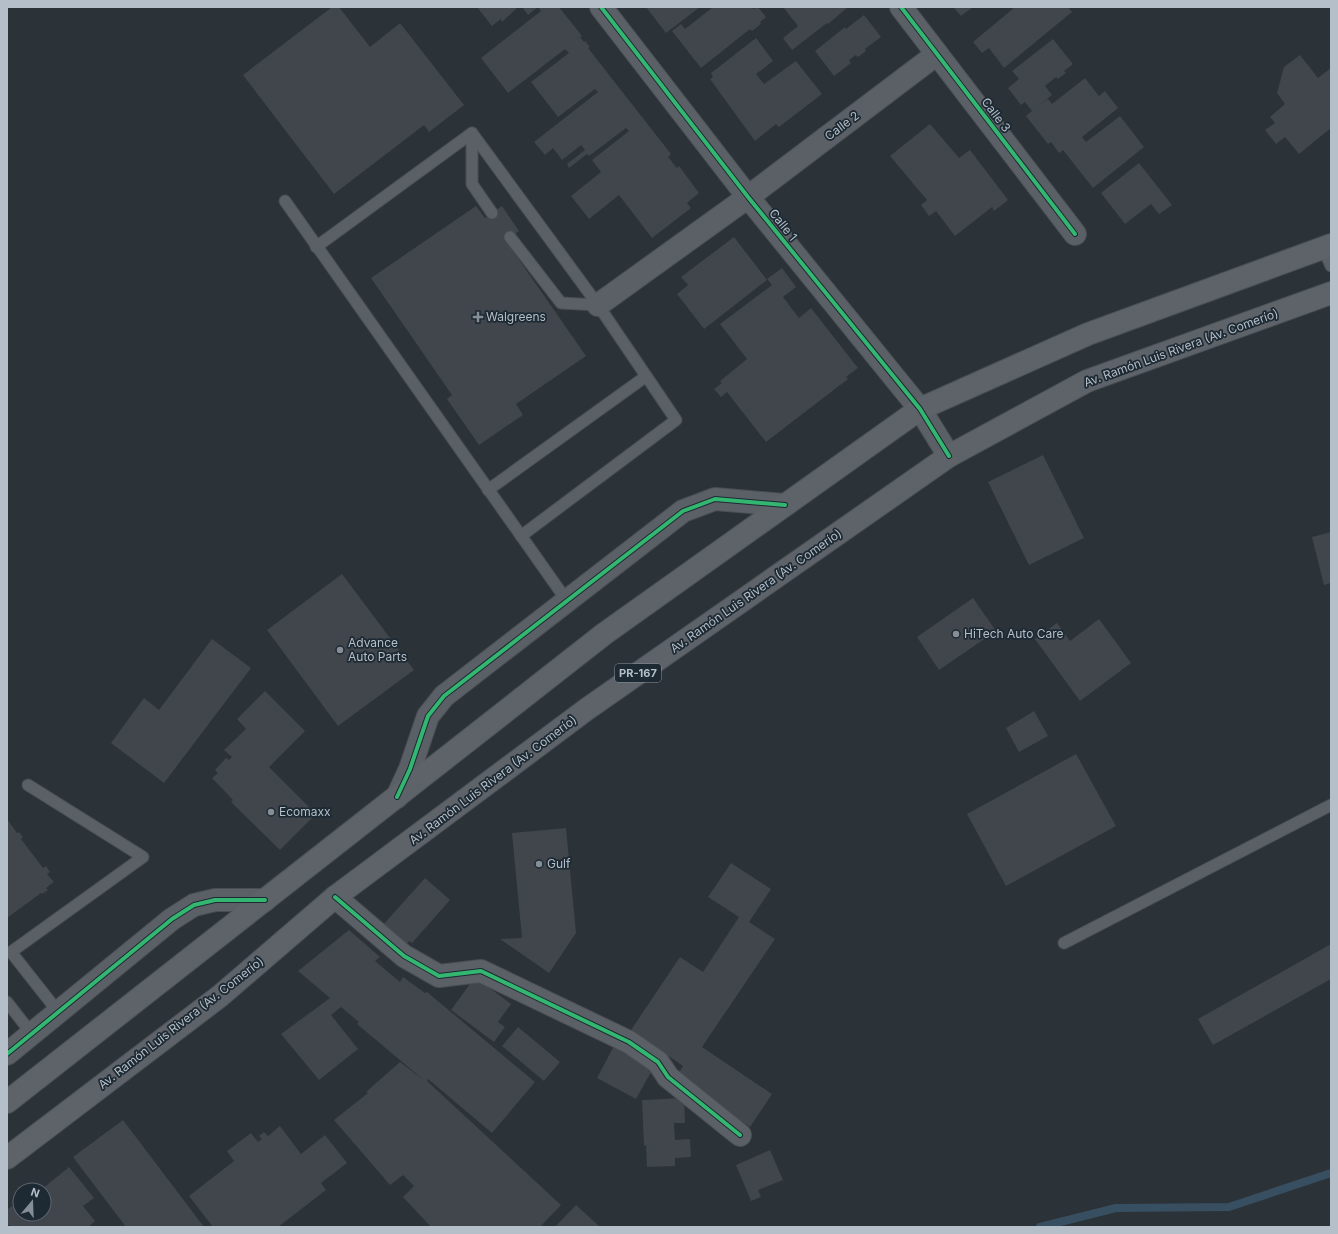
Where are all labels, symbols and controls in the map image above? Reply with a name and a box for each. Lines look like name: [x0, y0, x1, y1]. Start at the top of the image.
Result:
street label: Calle 3: [979, 95, 1014, 135]
street label: Calle 2: [822, 108, 862, 143]
street label: Calle 1: [766, 206, 801, 244]
street label: Av. Ramón Luis Rivera (Av. Comerío): [1082, 305, 1280, 390]
place label: Walgreens: [486, 309, 546, 324]
marker: Walgreens: [473, 312, 483, 322]
street label: Av. Ramón Luis Rivera (Av. Comerío): [667, 525, 844, 656]
place label: HiTech Auto Care: [964, 626, 1064, 641]
marker: HiTech Auto Care: [951, 629, 961, 639]
place label: Advance Auto Parts: [348, 635, 407, 664]
marker: Advance Auto Parts: [335, 645, 345, 655]
road number: PR-167: [615, 664, 661, 682]
street label: Av. Ramón Luis Rivera (Av. Comerío): [406, 712, 579, 848]
place label: Ecomaxx: [279, 804, 331, 819]
marker: Ecomaxx: [266, 807, 276, 817]
place label: Gulf: [547, 856, 571, 871]
marker: Gulf: [534, 859, 544, 869]
street label: Av. Ramón Luis Rivera (Av. Comerío): [95, 953, 266, 1092]
north arrow: [12, 1182, 52, 1222]
text: N: [29, 1185, 42, 1201]

